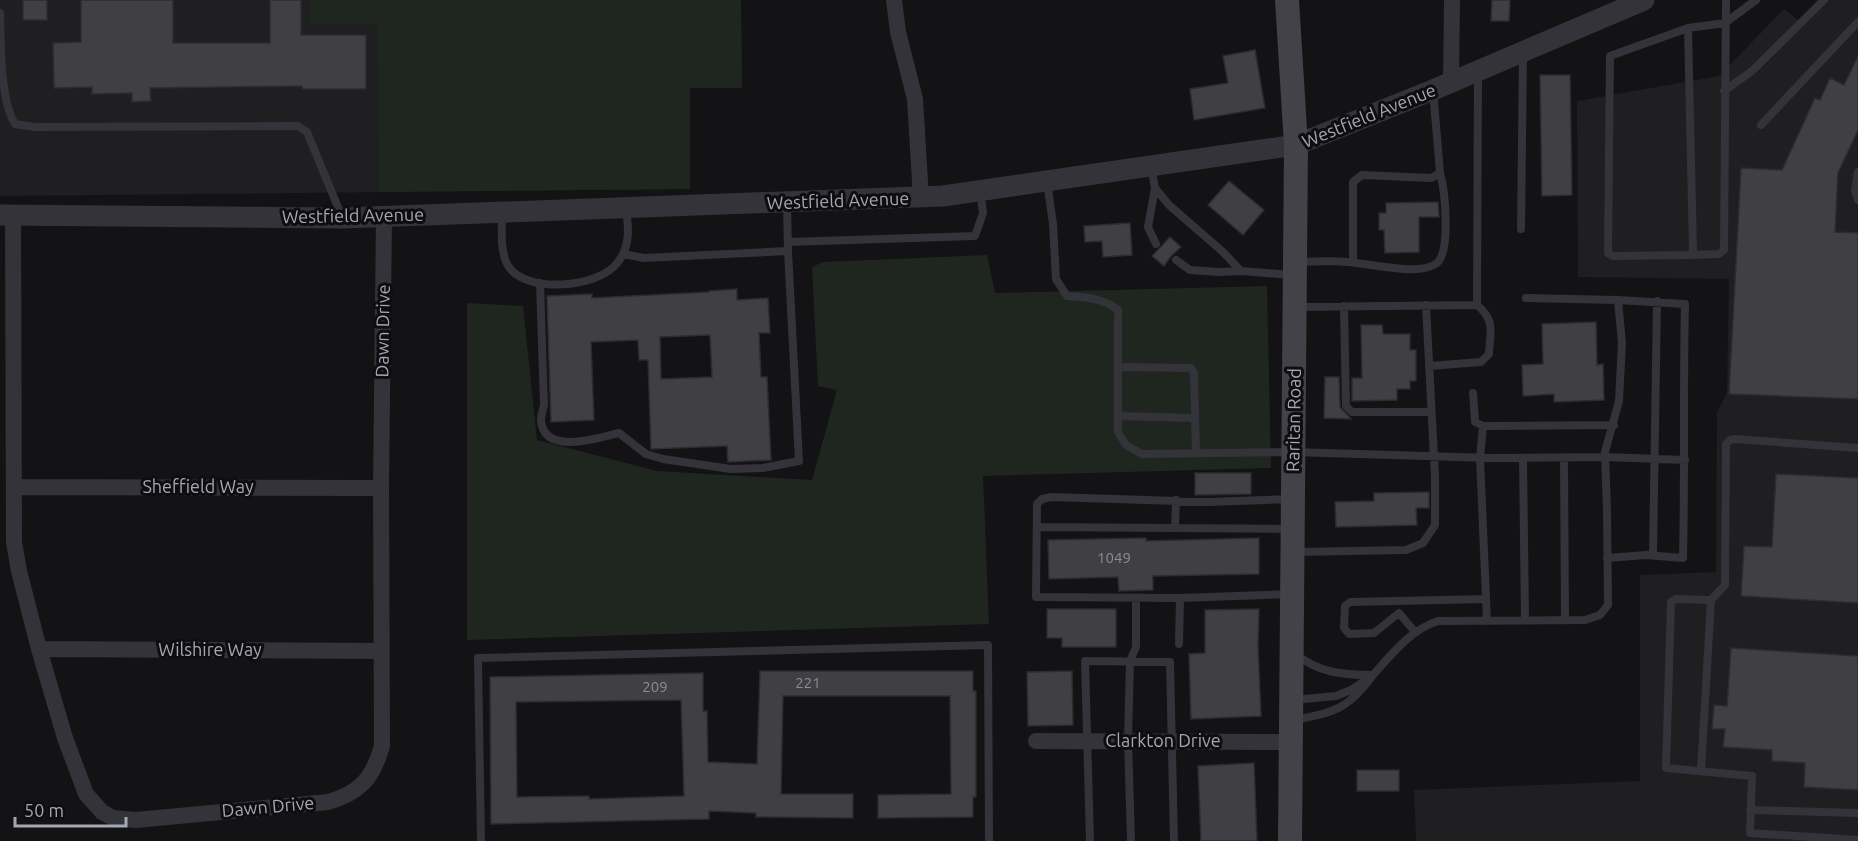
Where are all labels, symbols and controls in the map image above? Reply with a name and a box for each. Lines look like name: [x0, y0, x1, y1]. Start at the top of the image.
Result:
street label: Westfield Avenue: [1299, 79, 1438, 151]
street label: Westfield Avenue: [766, 188, 909, 212]
street label: Westfield Avenue: [282, 204, 424, 226]
street label: Dawn Drive: [371, 284, 393, 378]
street label: Raritan Road: [1282, 368, 1304, 472]
street label: Sheffield Way: [142, 476, 254, 496]
house number: 1049: [1097, 549, 1131, 566]
street label: Wilshire Way: [158, 639, 262, 659]
house number: 221: [795, 674, 821, 691]
house number: 209: [642, 678, 668, 695]
street label: Clarkton Drive: [1105, 730, 1221, 750]
scale bar: [15, 790, 126, 828]
street label: Dawn Drive: [221, 792, 315, 820]
text: 50 m: [24, 800, 64, 820]

